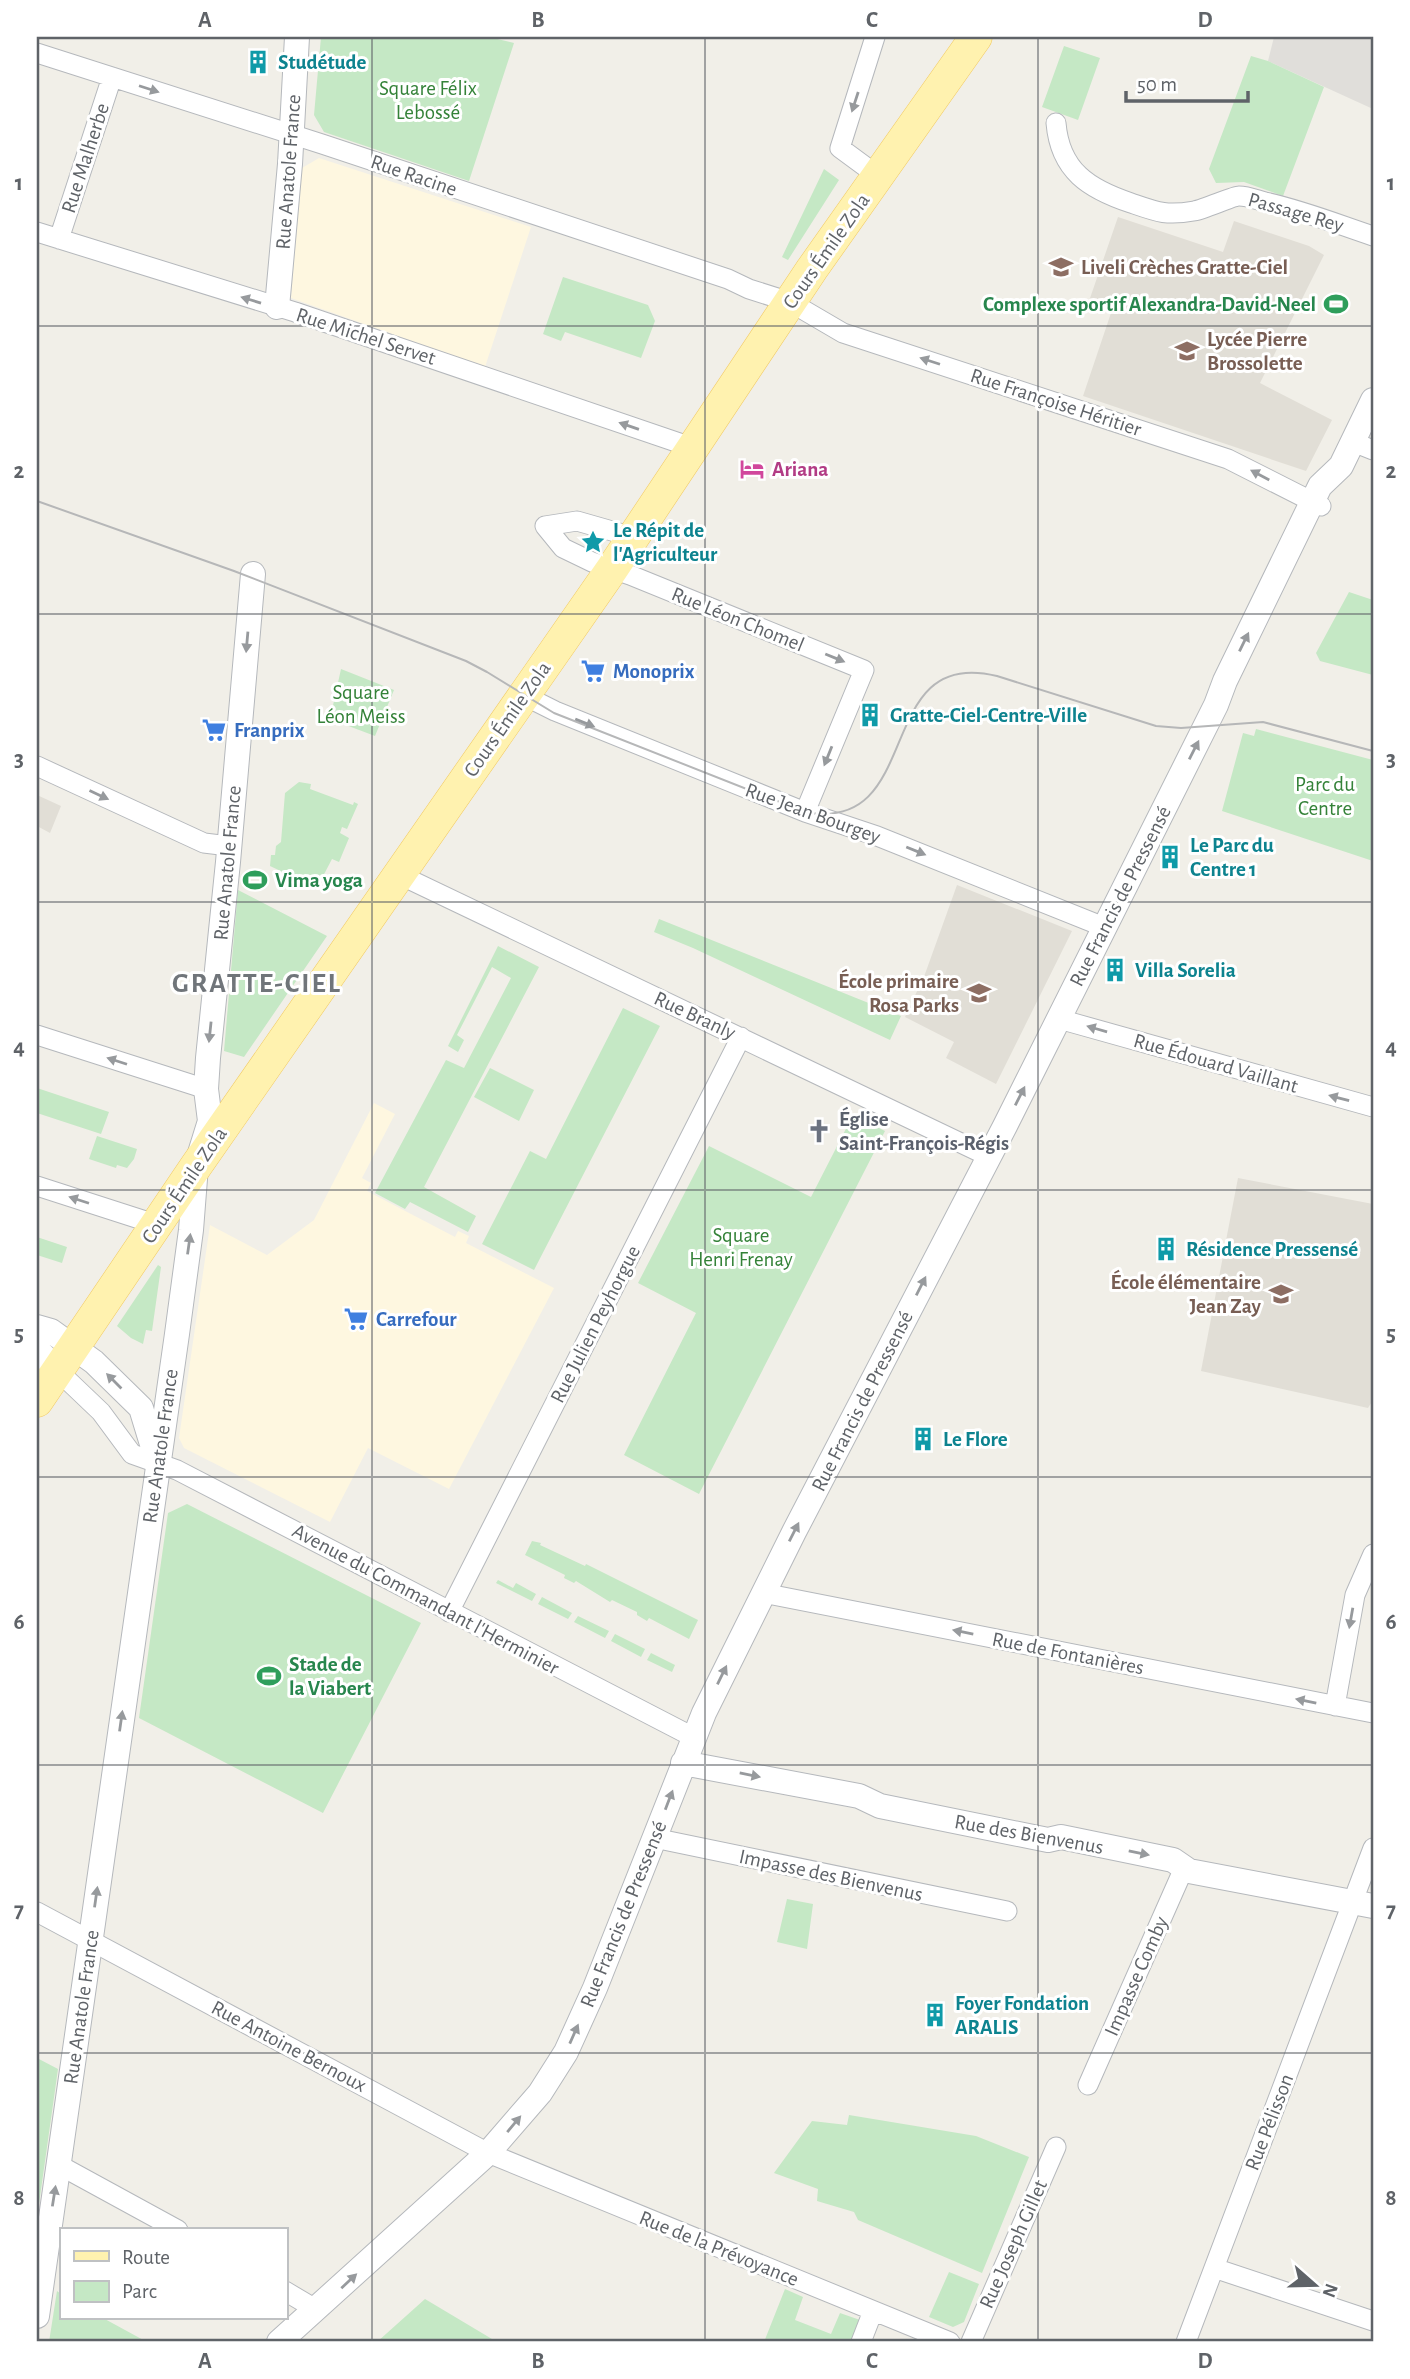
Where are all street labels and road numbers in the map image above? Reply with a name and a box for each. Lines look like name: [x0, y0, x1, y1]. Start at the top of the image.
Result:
street label: Rue Anatole France: [273, 94, 304, 250]
street label: Rue Malherbe: [58, 101, 113, 216]
street label: Rue Racine: [368, 151, 460, 200]
street label: Cours Émile Zola: [777, 189, 874, 313]
street label: Passage Rey: [1246, 189, 1346, 236]
street label: Rue Michel Servet: [294, 304, 438, 369]
street label: Rue Françoise Héritier: [968, 365, 1144, 440]
street label: Rue Léon Chomel: [668, 583, 807, 656]
street label: Cours Émile Zola: [458, 657, 555, 781]
street label: Rue Jean Bourgey: [742, 779, 883, 848]
street label: Rue Anatole France: [210, 785, 245, 941]
street label: Rue Francis de Pressensé: [1066, 803, 1175, 990]
street label: Rue Branly: [651, 988, 739, 1043]
street label: Rue Édouard Vaillant: [1131, 1028, 1301, 1097]
street label: Cours Émile Zola: [136, 1122, 231, 1247]
street label: Rue Julien Peyhorgue: [547, 1242, 644, 1406]
street label: Rue Francis de Pressensé: [808, 1308, 917, 1495]
street label: Rue Anatole France: [139, 1368, 182, 1525]
street label: Avenue du Commandant l'Herminier: [289, 1520, 563, 1679]
street label: Rue de Fontanières: [990, 1628, 1146, 1679]
street label: Rue des Bienvenus: [953, 1811, 1105, 1858]
street label: Rue Francis de Pressensé: [576, 1818, 671, 2011]
street label: Impasse des Bienvenus: [737, 1846, 925, 1905]
street label: Impasse Comby: [1101, 1913, 1172, 2039]
street label: Rue Anatole France: [60, 1929, 103, 2086]
street label: Rue Antoine Bernoux: [208, 1997, 370, 2096]
street label: Rue Pélisson: [1241, 2071, 1297, 2173]
street label: Rue Joseph Gillet: [976, 2176, 1051, 2312]
street label: Rue de la Prévoyance: [636, 2207, 801, 2290]

